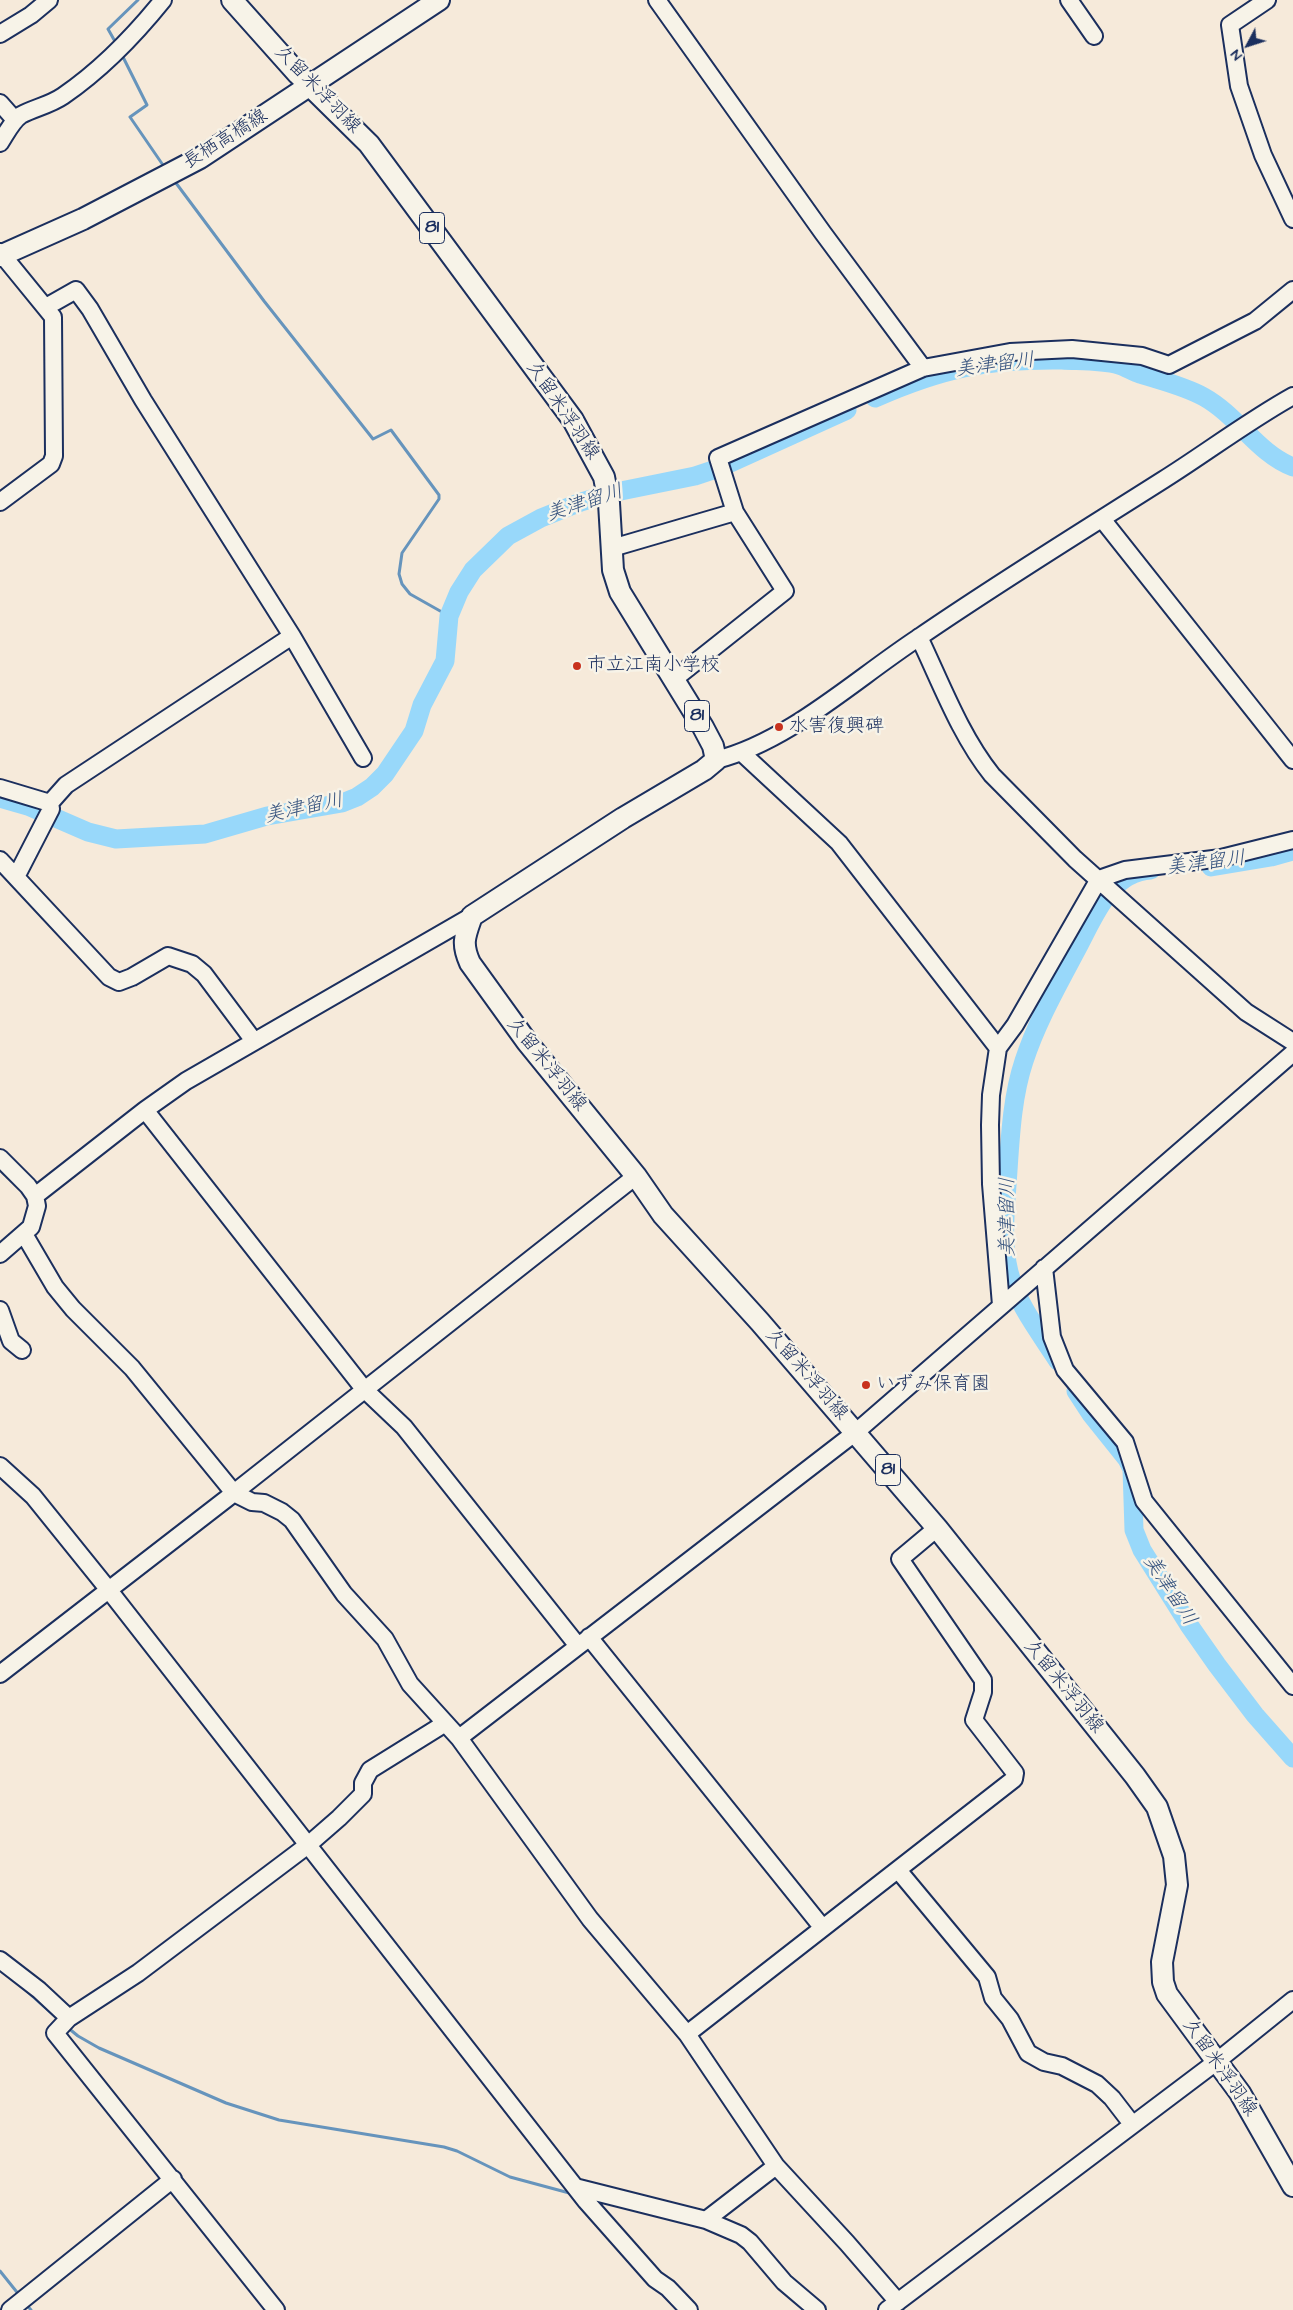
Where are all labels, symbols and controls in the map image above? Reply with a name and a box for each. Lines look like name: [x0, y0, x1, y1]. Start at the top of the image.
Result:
north arrow: [1223, 20, 1273, 70]
street label: 久留米浮羽線: [269, 41, 365, 139]
text: N: [1226, 45, 1247, 64]
street label: 長栖高橋線: [180, 105, 272, 175]
road number: 81: [420, 212, 444, 244]
water label: 美津留川: [954, 349, 1036, 383]
street label: 久留米浮羽線: [521, 357, 603, 465]
water label: 美津留川: [543, 480, 627, 528]
place label: 市立江南小学校: [587, 655, 720, 677]
marker: 市立江南小学校: [571, 660, 583, 672]
road number: 81: [684, 700, 710, 731]
place label: 水害復興碑: [789, 716, 884, 738]
marker: 水害復興碑: [773, 721, 785, 733]
water label: 美津留川: [262, 789, 346, 829]
water label: 美津留川: [1165, 847, 1247, 881]
street label: 久留米浮羽線: [501, 1014, 591, 1116]
water label: 美津留川: [997, 1177, 1021, 1257]
street label: 久留米浮羽線: [760, 1325, 852, 1425]
place label: いずみ保育園: [876, 1374, 990, 1396]
marker: いずみ保育園: [860, 1379, 872, 1391]
road number: 81: [876, 1454, 900, 1486]
water label: 美津留川: [1137, 1551, 1201, 1631]
street label: 久留米浮羽線: [1018, 1636, 1108, 1738]
street label: 久留米浮羽線: [1177, 2015, 1261, 2121]

